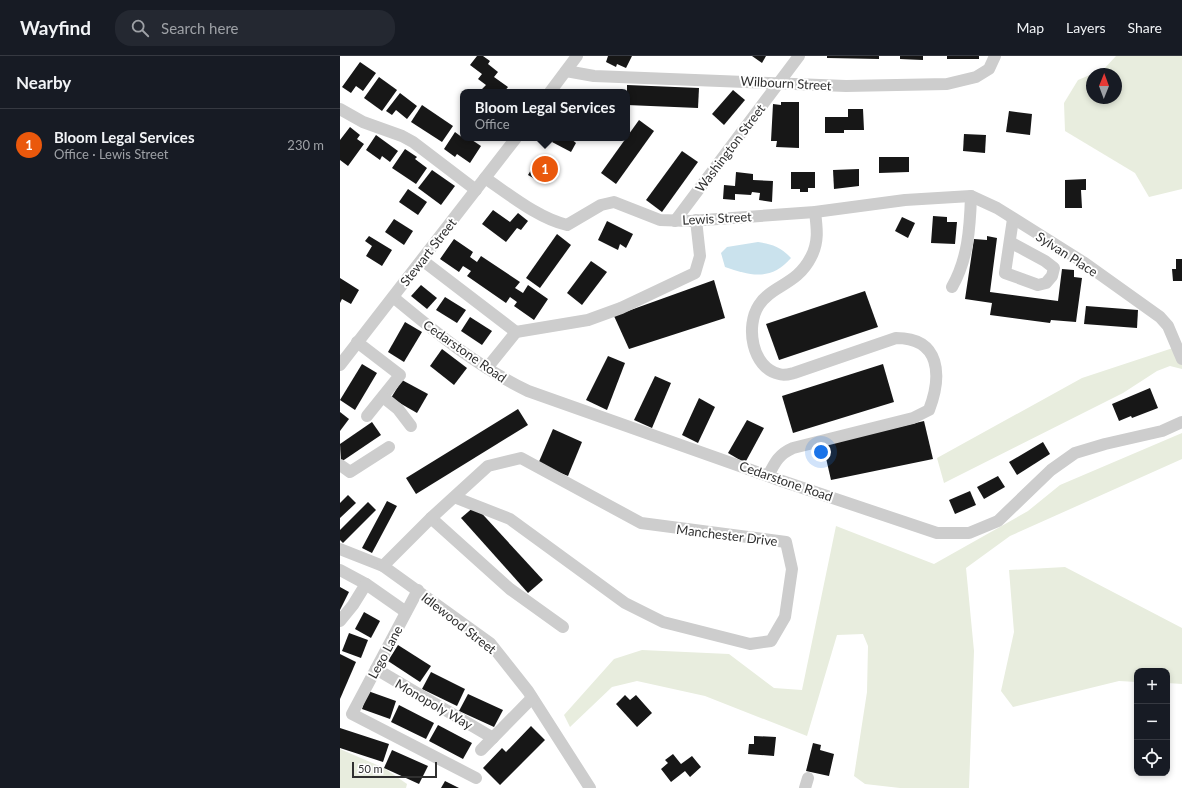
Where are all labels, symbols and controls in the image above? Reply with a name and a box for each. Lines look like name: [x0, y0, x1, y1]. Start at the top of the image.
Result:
search box: [115, 10, 395, 46]
text: Wayfind: [20, 16, 91, 39]
icon: search: [129, 17, 151, 39]
text: Search here: [161, 19, 238, 37]
text: Map: [1016, 19, 1044, 36]
text: Layers: [1066, 19, 1106, 36]
text: Share: [1128, 19, 1162, 36]
north arrow: [1086, 68, 1122, 104]
text: Nearby: [16, 72, 71, 93]
street label: Wilbourn Street: [740, 73, 832, 93]
popup: [460, 89, 630, 141]
text: Bloom Legal Services: [475, 98, 615, 116]
street label: Washington Street: [692, 101, 768, 195]
text: Office: [475, 116, 510, 132]
text: Bloom Legal Services: [54, 128, 194, 146]
text: 1: [25, 137, 33, 153]
text: 230 m: [287, 137, 324, 153]
text: Office · Lewis Street: [54, 146, 168, 162]
pin: 1: [532, 154, 558, 184]
street label: Lewis Street: [682, 208, 752, 228]
street label: Stewart Street: [397, 215, 460, 289]
street label: Sylvan Place: [1033, 228, 1101, 280]
street label: Cedarstone Road: [420, 316, 510, 386]
your location: [811, 442, 831, 462]
street label: Cedarstone Road: [737, 458, 835, 504]
street label: Manchester Drive: [675, 521, 779, 549]
street label: Idlewood Street: [418, 589, 500, 657]
street label: Lego Lane: [364, 623, 406, 681]
map controls: [1134, 668, 1170, 776]
button: +: [1134, 668, 1170, 704]
street label: Monopoly Way: [392, 675, 476, 733]
button: −: [1134, 704, 1170, 740]
button: locate: [1134, 740, 1170, 776]
scale bar: [352, 760, 437, 779]
text: 50 m: [358, 762, 383, 775]

